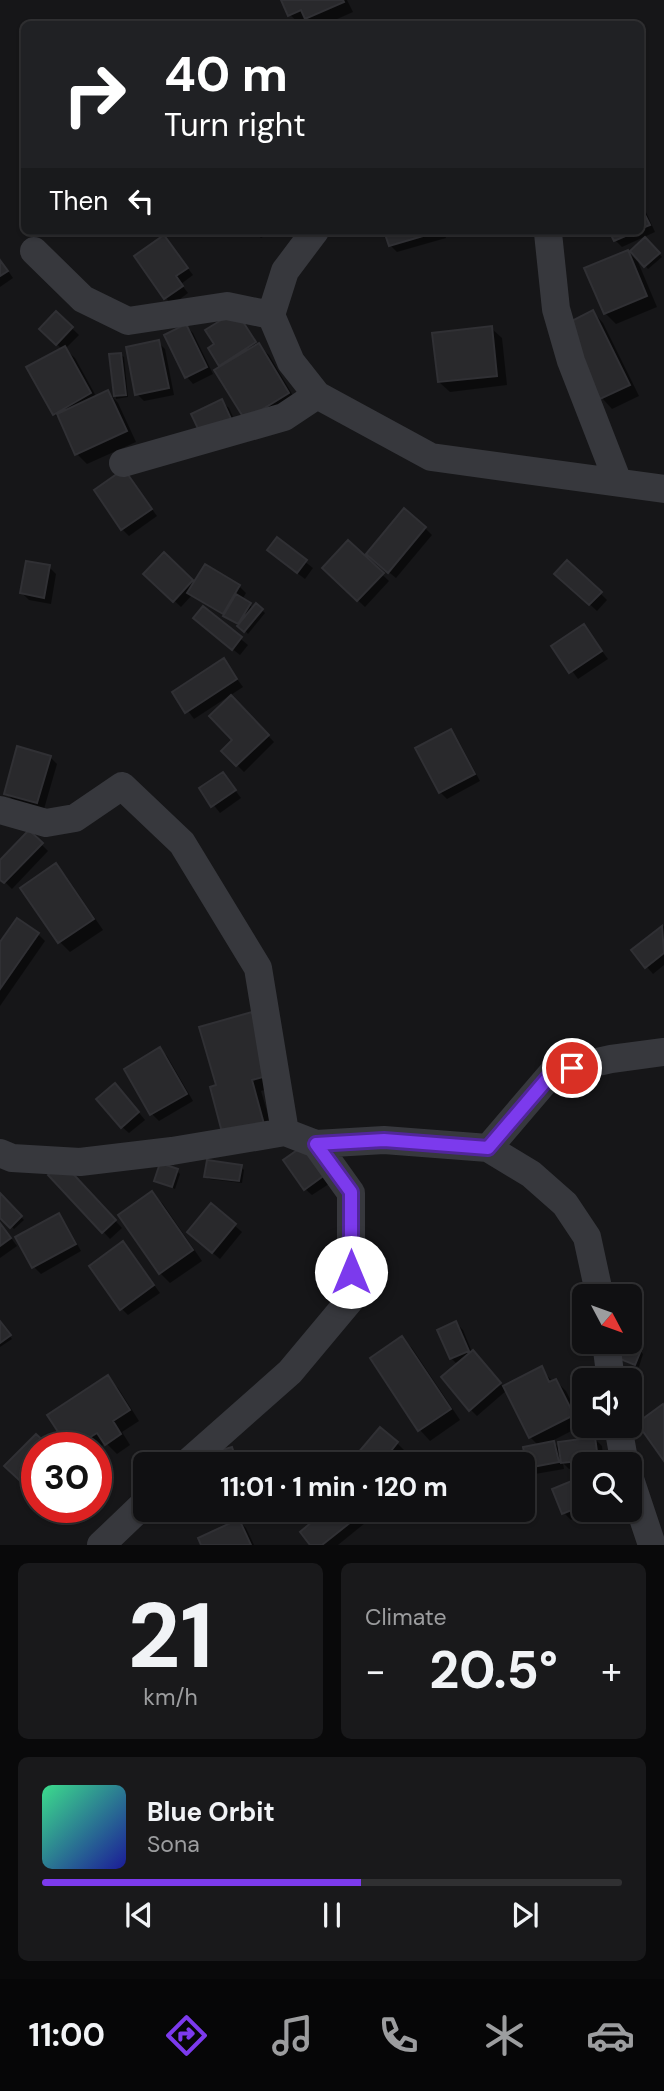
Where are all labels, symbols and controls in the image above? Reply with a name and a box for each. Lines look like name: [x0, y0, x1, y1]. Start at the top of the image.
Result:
text: 40 m: [164, 42, 288, 106]
icon: right: [49, 49, 140, 140]
text: Turn right: [164, 104, 306, 146]
icon: left: [122, 182, 160, 220]
text: Then: [49, 184, 108, 218]
pin: [542, 1038, 602, 1098]
icon: arrive: [553, 1049, 591, 1087]
position arrow: [314, 1235, 388, 1309]
north arrow: [572, 1284, 642, 1354]
map controls: [572, 1284, 642, 1522]
button: sound: [572, 1368, 642, 1438]
speed limit sign: 30: [21, 1432, 112, 1523]
button: search: [572, 1452, 642, 1522]
text: 11:01 · 1 min · 120 m: [220, 1470, 448, 1504]
text: 21: [128, 1577, 213, 1695]
text: Climate: [365, 1602, 447, 1632]
text: 20.5°: [429, 1636, 558, 1704]
text: −: [365, 1646, 386, 1696]
text: +: [601, 1646, 622, 1696]
text: km/h: [143, 1682, 198, 1712]
text: Blue Orbit: [147, 1795, 275, 1829]
text: Sona: [147, 1829, 200, 1859]
icon: previous: [120, 1896, 158, 1934]
icon: pause: [313, 1896, 351, 1934]
icon: next: [506, 1896, 544, 1934]
icon: directions: [162, 2011, 211, 2060]
icon: music: [268, 2011, 317, 2060]
icon: phone: [374, 2011, 423, 2060]
icon: climate: [480, 2011, 529, 2060]
icon: car: [586, 2011, 635, 2060]
text: 11:00: [29, 2014, 105, 2056]

